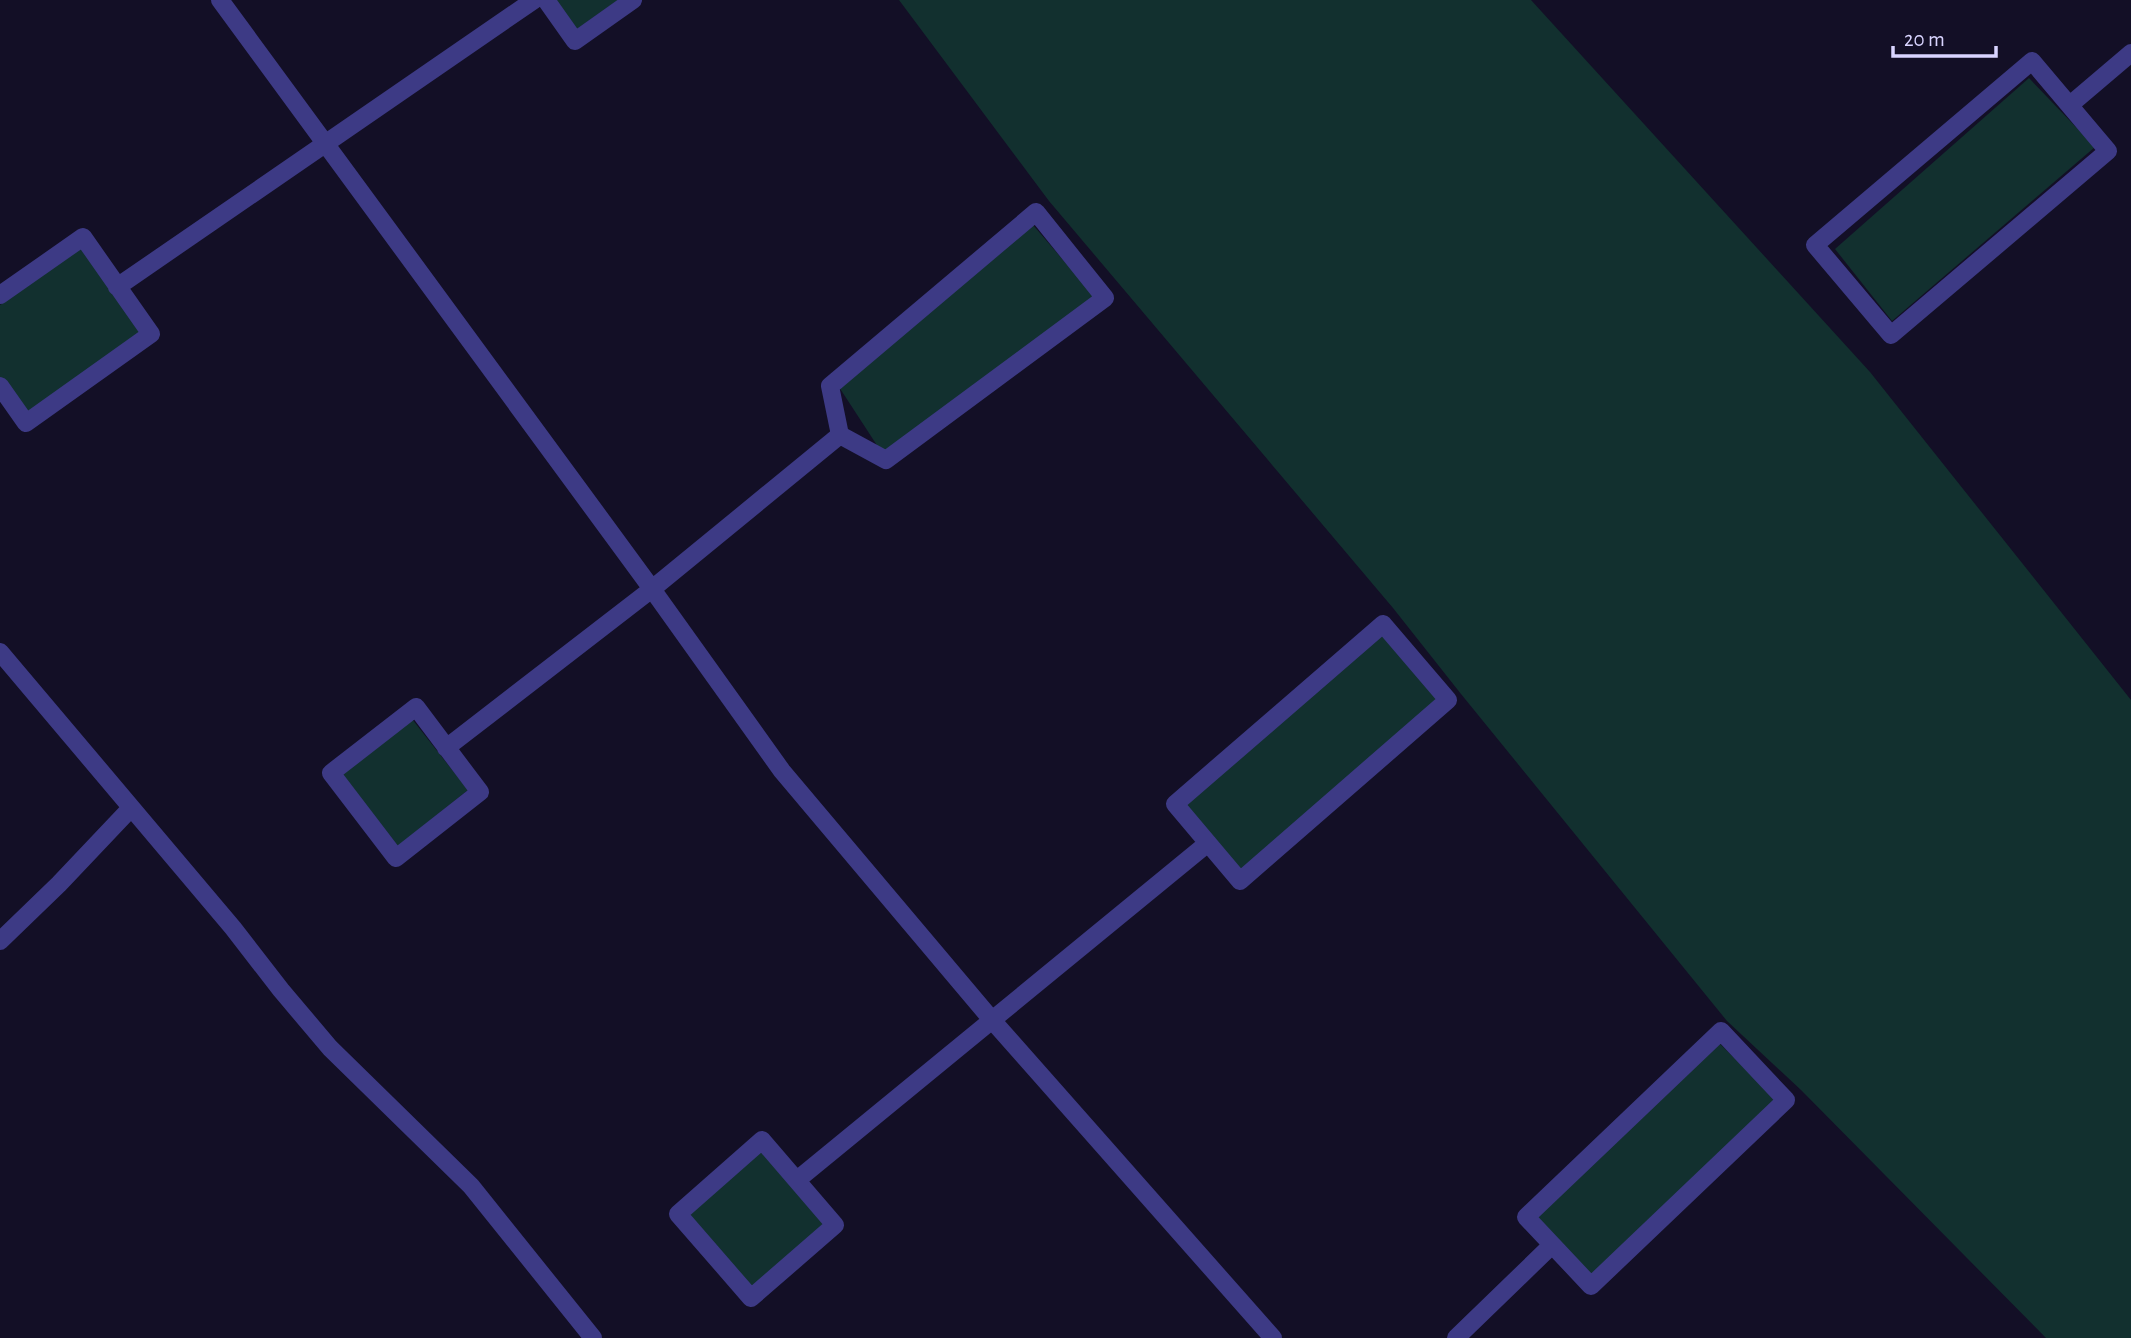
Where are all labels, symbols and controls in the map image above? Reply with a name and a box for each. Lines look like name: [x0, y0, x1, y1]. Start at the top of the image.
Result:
scale bar: [1893, 14, 1996, 58]
text: 20 m: [1904, 29, 1945, 50]

